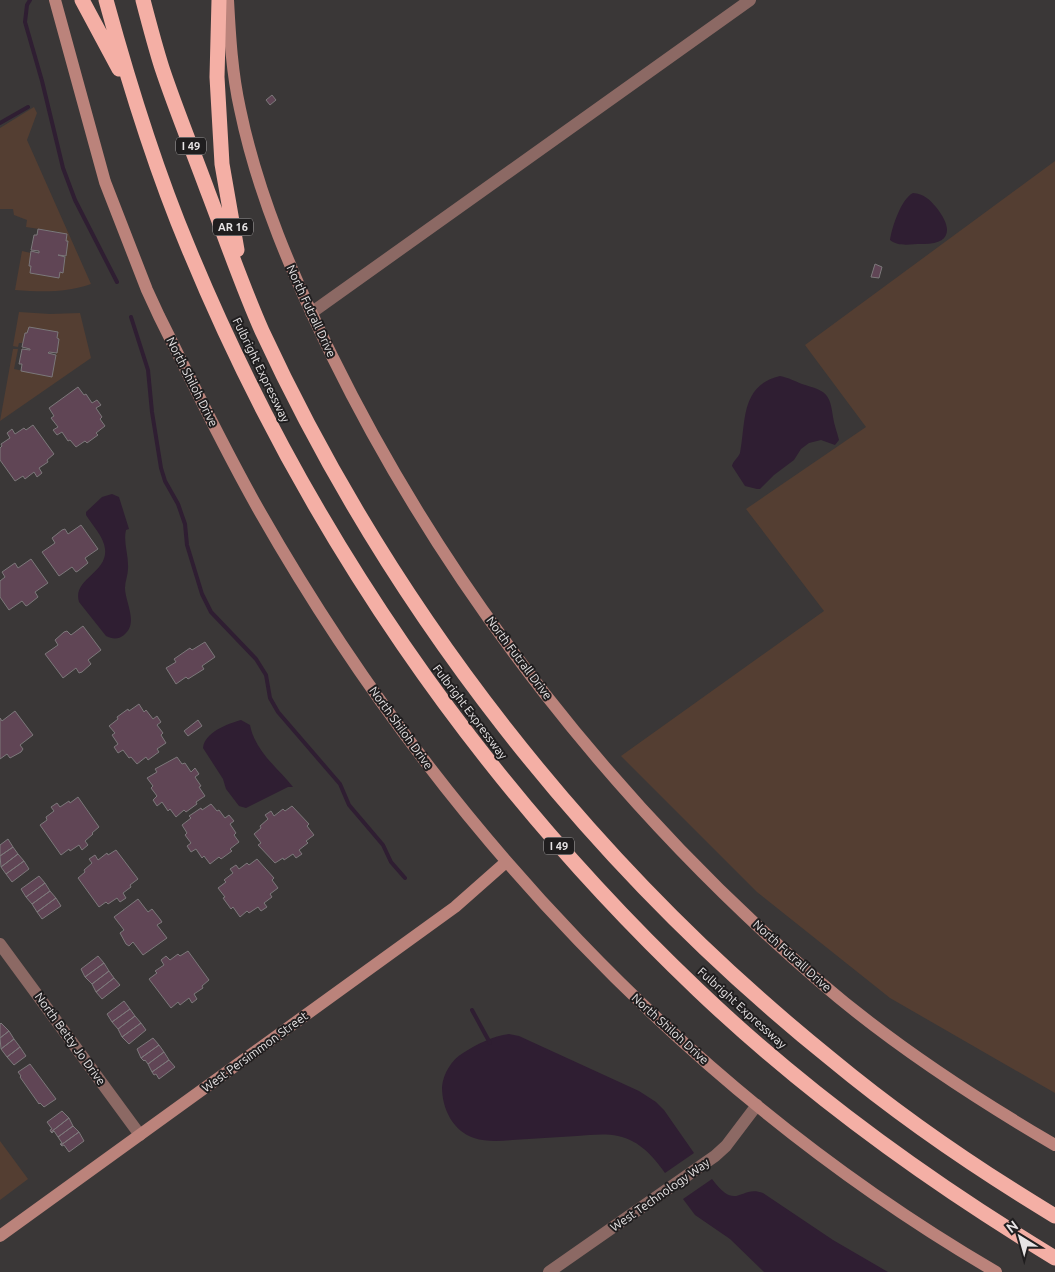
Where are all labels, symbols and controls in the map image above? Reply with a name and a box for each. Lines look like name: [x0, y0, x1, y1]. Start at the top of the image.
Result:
road number: I 49: [176, 138, 206, 154]
road number: AR 16: [213, 218, 253, 236]
street label: North Futrall Drive: [284, 263, 339, 359]
street label: Fulbright Expressway: [230, 315, 292, 424]
street label: North Shiloh Drive: [164, 335, 221, 429]
street label: North Futrall Drive: [484, 614, 555, 702]
street label: Fulbright Expressway: [431, 662, 510, 762]
street label: North Shiloh Drive: [367, 684, 436, 771]
road number: I 49: [544, 838, 574, 854]
street label: North Futrall Drive: [751, 917, 834, 994]
street label: Fulbright Expressway: [695, 964, 789, 1051]
street label: North Betty Jo Drive: [33, 990, 108, 1087]
street label: North Shiloh Drive: [629, 991, 711, 1066]
street label: West Persimmon Street: [199, 1009, 310, 1094]
street label: West Technology Way: [608, 1155, 712, 1234]
north arrow: [995, 1212, 1045, 1262]
text: N: [1003, 1217, 1021, 1236]

